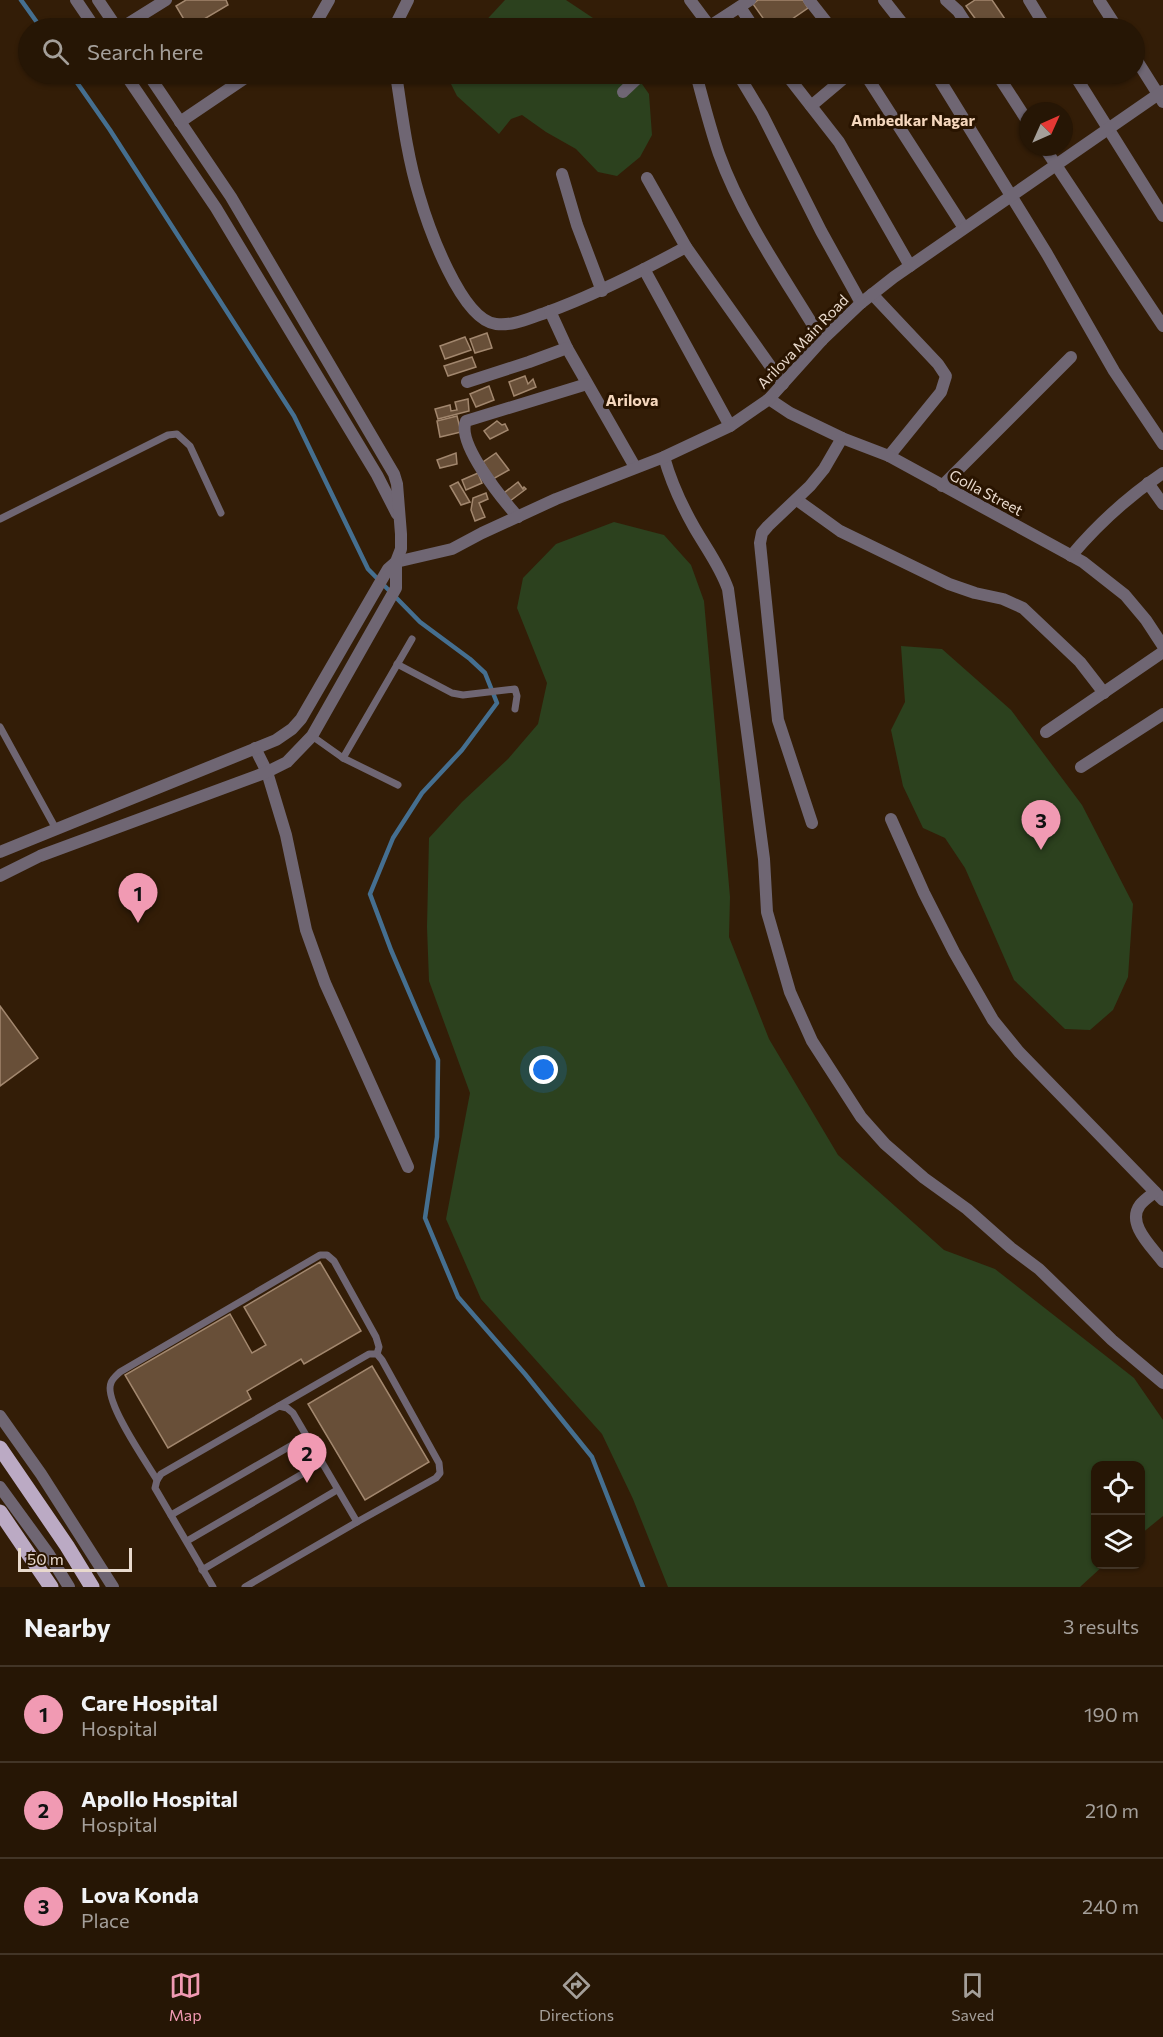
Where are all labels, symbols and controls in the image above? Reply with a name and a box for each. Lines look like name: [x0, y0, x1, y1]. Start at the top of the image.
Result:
search box: [18, 18, 1145, 84]
icon: search: [39, 35, 72, 68]
text: Search here: [87, 38, 203, 65]
north arrow: [1019, 102, 1073, 156]
district label: Ambedkar Nagar: [851, 110, 975, 129]
street label: Arilova Main Road: [753, 291, 852, 392]
district label: Arilova: [605, 390, 659, 409]
street label: Golla Street: [947, 465, 1026, 519]
pin: 3: [1022, 800, 1060, 850]
pin: 1: [118, 874, 158, 923]
your location: [529, 1055, 558, 1084]
pin: 2: [288, 1434, 326, 1483]
map controls: [1091, 1461, 1145, 1569]
button: locate: [1091, 1461, 1145, 1515]
button: layers: [1091, 1515, 1145, 1569]
scale bar: [18, 1545, 132, 1572]
text: 50 m: [27, 1549, 64, 1568]
text: Nearby: [24, 1611, 111, 1642]
text: 3 results: [1063, 1614, 1139, 1638]
text: Care Hospital: [81, 1689, 218, 1716]
text: 1: [39, 1702, 48, 1726]
text: 190 m: [1084, 1702, 1139, 1726]
text: Hospital: [81, 1716, 158, 1740]
text: Apollo Hospital: [81, 1785, 238, 1812]
text: 2: [38, 1798, 49, 1822]
text: 210 m: [1085, 1798, 1139, 1822]
text: Hospital: [81, 1812, 158, 1836]
text: Lova Konda: [81, 1881, 199, 1908]
text: 3: [38, 1894, 49, 1918]
text: 240 m: [1082, 1894, 1139, 1918]
text: Place: [81, 1908, 130, 1932]
tab: Map: [169, 1969, 202, 2024]
tab: Directions: [539, 1969, 614, 2024]
tab: Saved: [951, 1969, 994, 2024]

